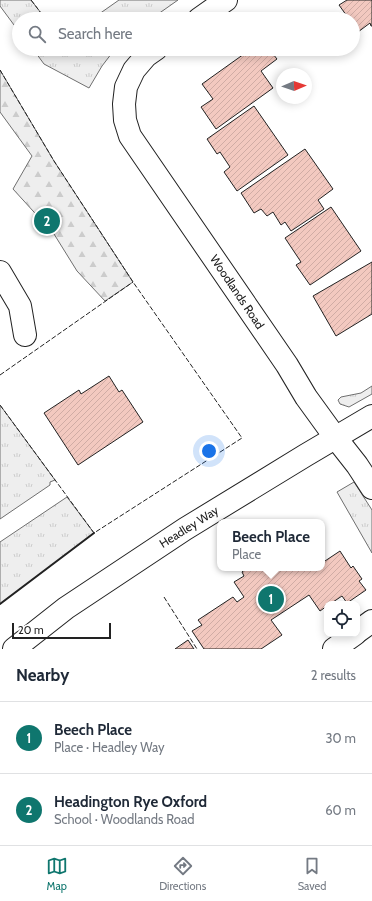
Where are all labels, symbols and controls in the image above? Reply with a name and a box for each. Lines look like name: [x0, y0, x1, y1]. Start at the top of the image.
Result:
search box: [12, 12, 360, 56]
icon: search: [26, 23, 48, 45]
text: Search here: [58, 25, 133, 43]
north arrow: [276, 68, 312, 104]
pin: 2: [34, 206, 60, 236]
street label: Woodlands Road: [207, 252, 268, 332]
your location: [199, 441, 219, 461]
street label: Headley Way: [156, 502, 221, 551]
popup: [217, 519, 325, 571]
text: Beech Place: [232, 528, 310, 546]
text: Place: [232, 546, 261, 562]
pin: 1: [258, 584, 284, 614]
map controls: [324, 601, 360, 637]
button: locate: [324, 601, 360, 637]
scale bar: [12, 621, 111, 640]
text: 20 m: [18, 623, 44, 637]
text: Nearby: [16, 665, 69, 685]
text: 2 results: [311, 667, 356, 683]
text: Beech Place: [54, 721, 132, 739]
text: 1: [27, 730, 31, 746]
text: 30 m: [326, 730, 356, 746]
text: Place · Headley Way: [54, 739, 165, 755]
text: Headington Rye Oxford: [54, 793, 207, 811]
text: 2: [26, 802, 32, 818]
text: 60 m: [325, 802, 356, 818]
text: School · Woodlands Road: [54, 811, 194, 827]
tab: Map: [46, 855, 68, 893]
tab: Directions: [159, 855, 206, 893]
tab: Saved: [298, 855, 326, 893]

